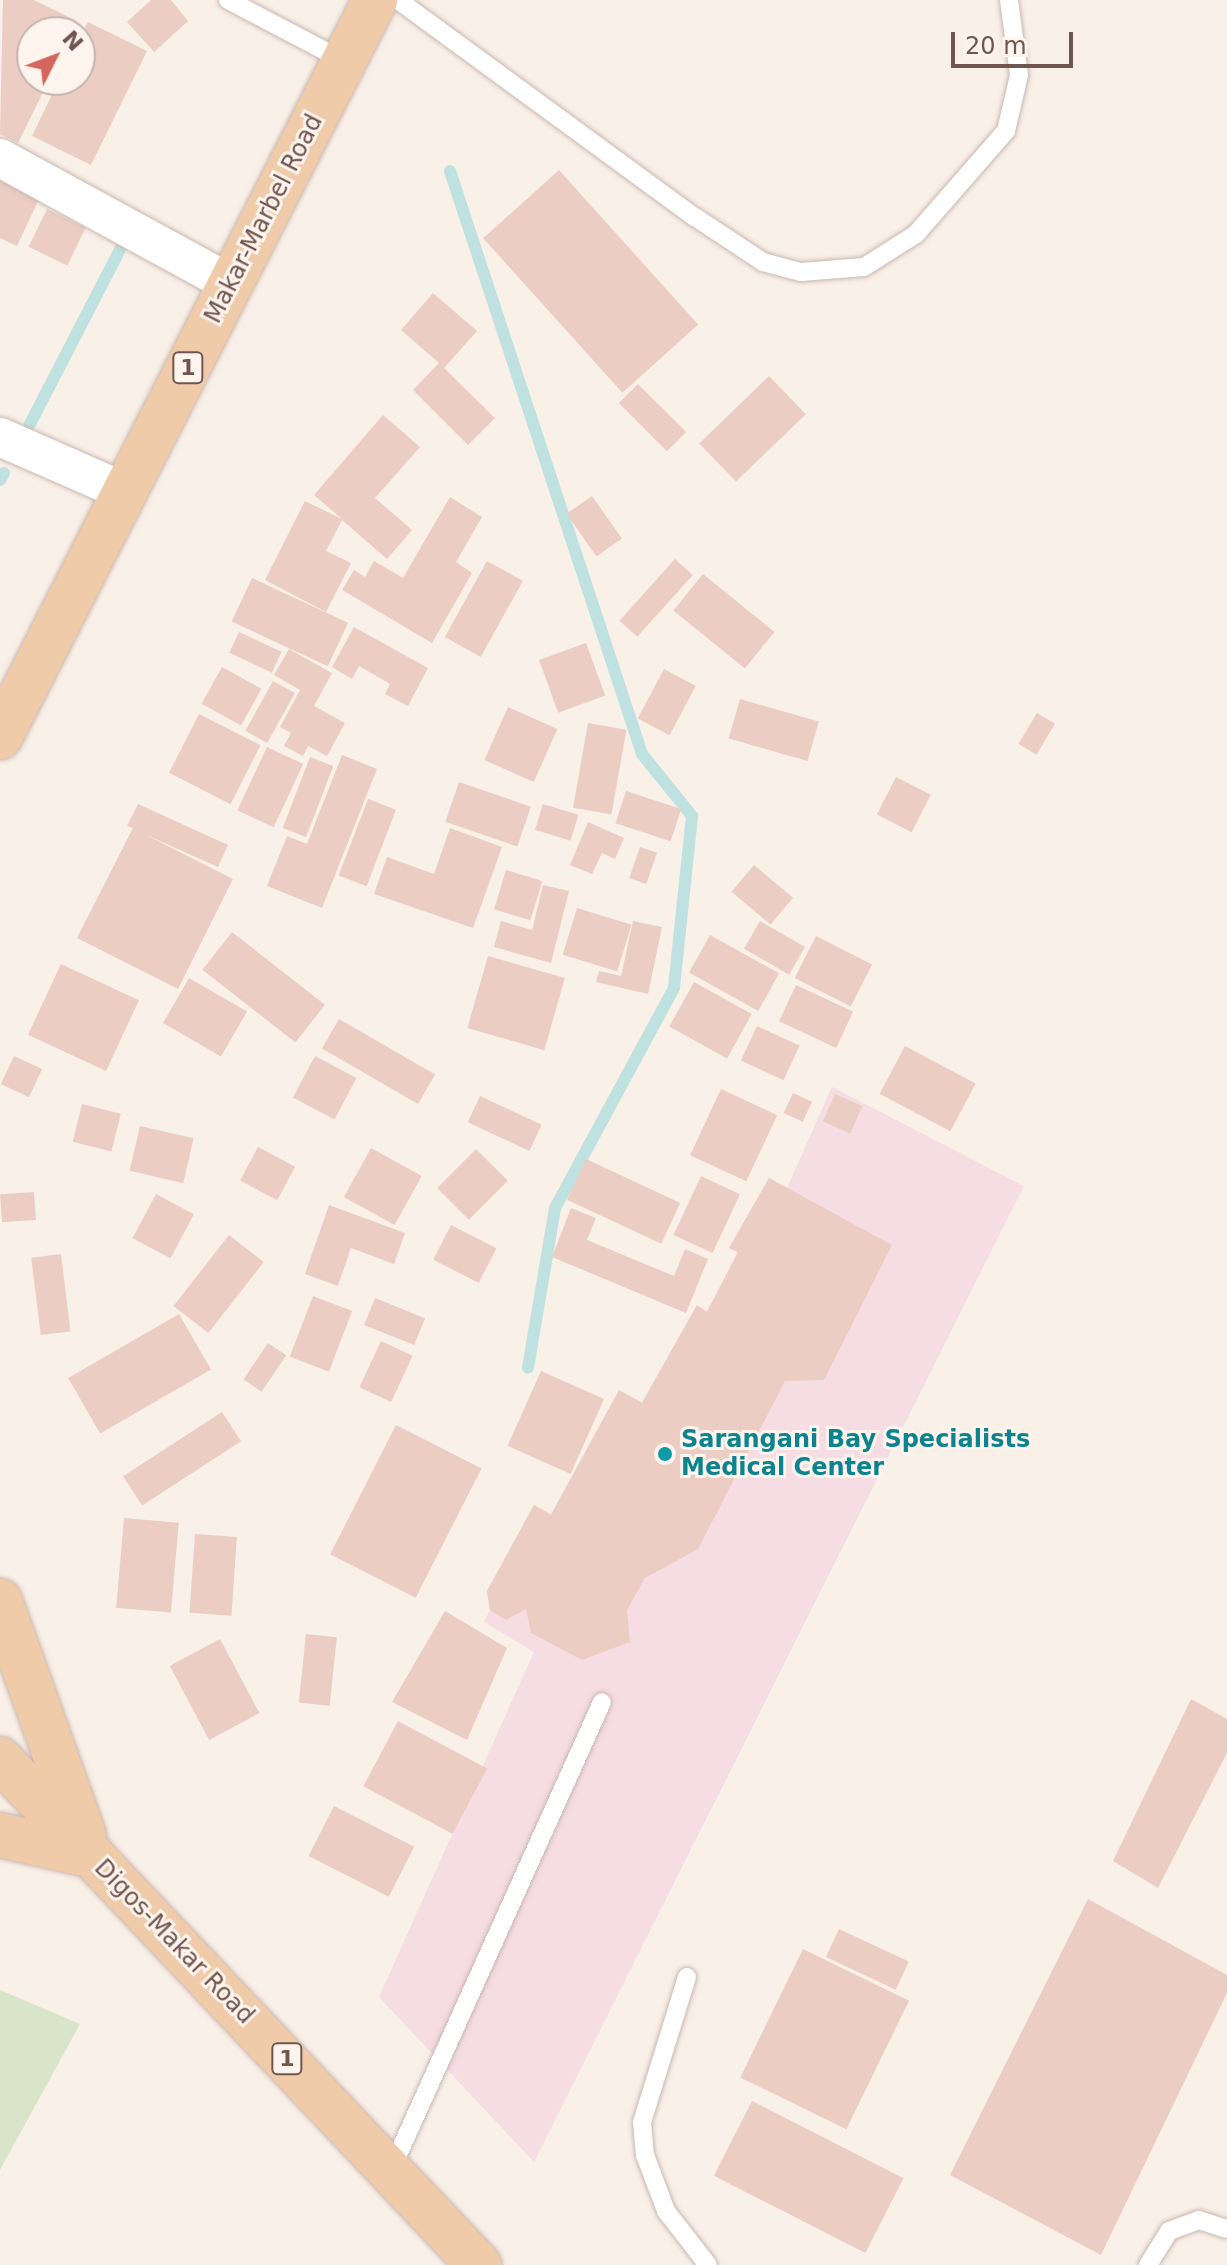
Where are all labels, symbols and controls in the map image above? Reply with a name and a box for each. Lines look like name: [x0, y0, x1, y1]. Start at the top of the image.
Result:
north arrow: [16, 16, 96, 96]
scale bar: [955, 16, 1077, 66]
text: N: [57, 26, 88, 56]
text: 20 m: [965, 32, 1027, 60]
street label: Makar-Marbel Road: [199, 110, 329, 328]
road number: 1: [172, 350, 204, 386]
place label: Sarangani Bay Specialists Medical Center: [681, 1426, 1030, 1482]
marker: Sarangani Bay Specialists Medical Center: [656, 1445, 674, 1463]
street label: Digos-Makar Road: [88, 1854, 260, 2030]
road number: 1: [271, 2041, 303, 2077]

